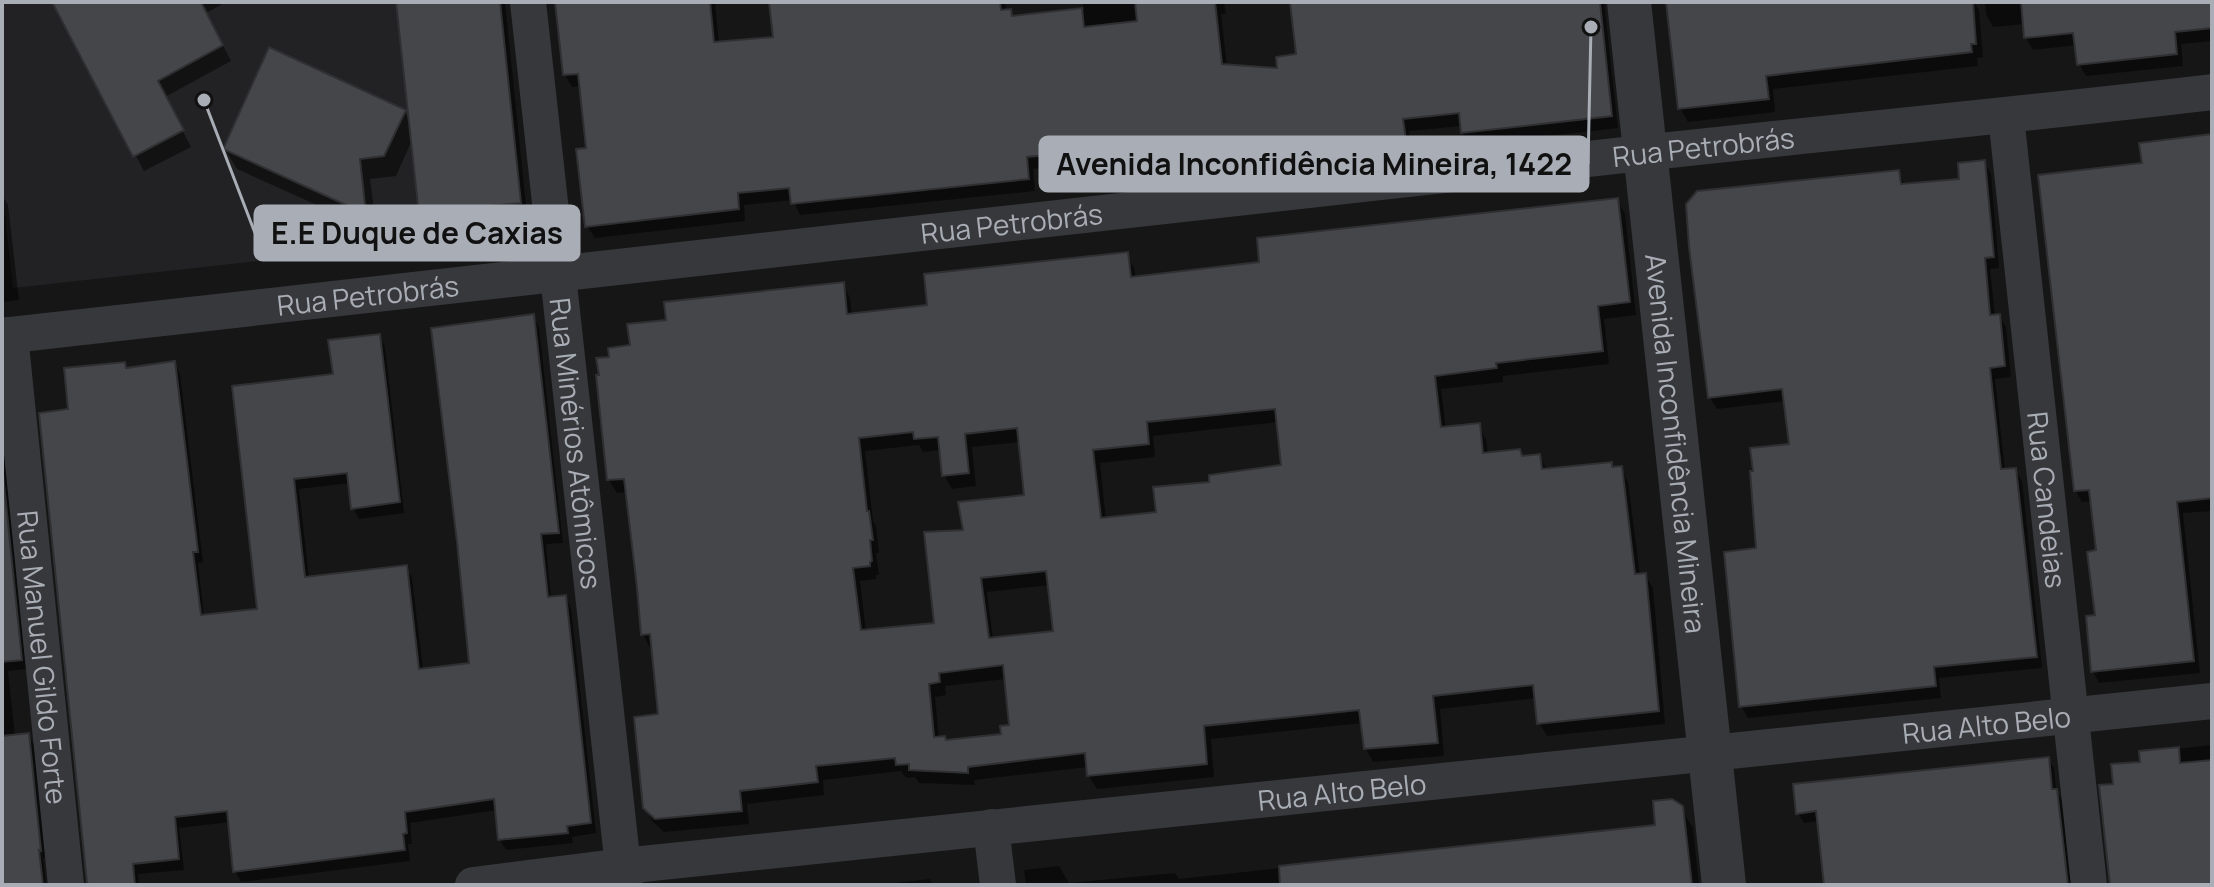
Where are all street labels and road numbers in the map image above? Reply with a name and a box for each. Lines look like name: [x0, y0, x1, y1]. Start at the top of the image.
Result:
street label: Rua Petrobrás: [1611, 118, 1796, 175]
street label: Rua Petrobrás: [919, 194, 1104, 252]
street label: Avenida Inconfidência Mineira: [1637, 252, 1716, 635]
street label: Rua Petrobrás: [275, 266, 461, 324]
street label: Rua Minérios Atômicos: [542, 296, 611, 591]
street label: Rua Candeias: [2019, 410, 2076, 590]
street label: Rua Manuel Gildo Forte: [9, 508, 77, 806]
street label: Rua Alto Belo: [1900, 697, 2073, 752]
street label: Rua Alto Belo: [1256, 764, 1428, 819]

